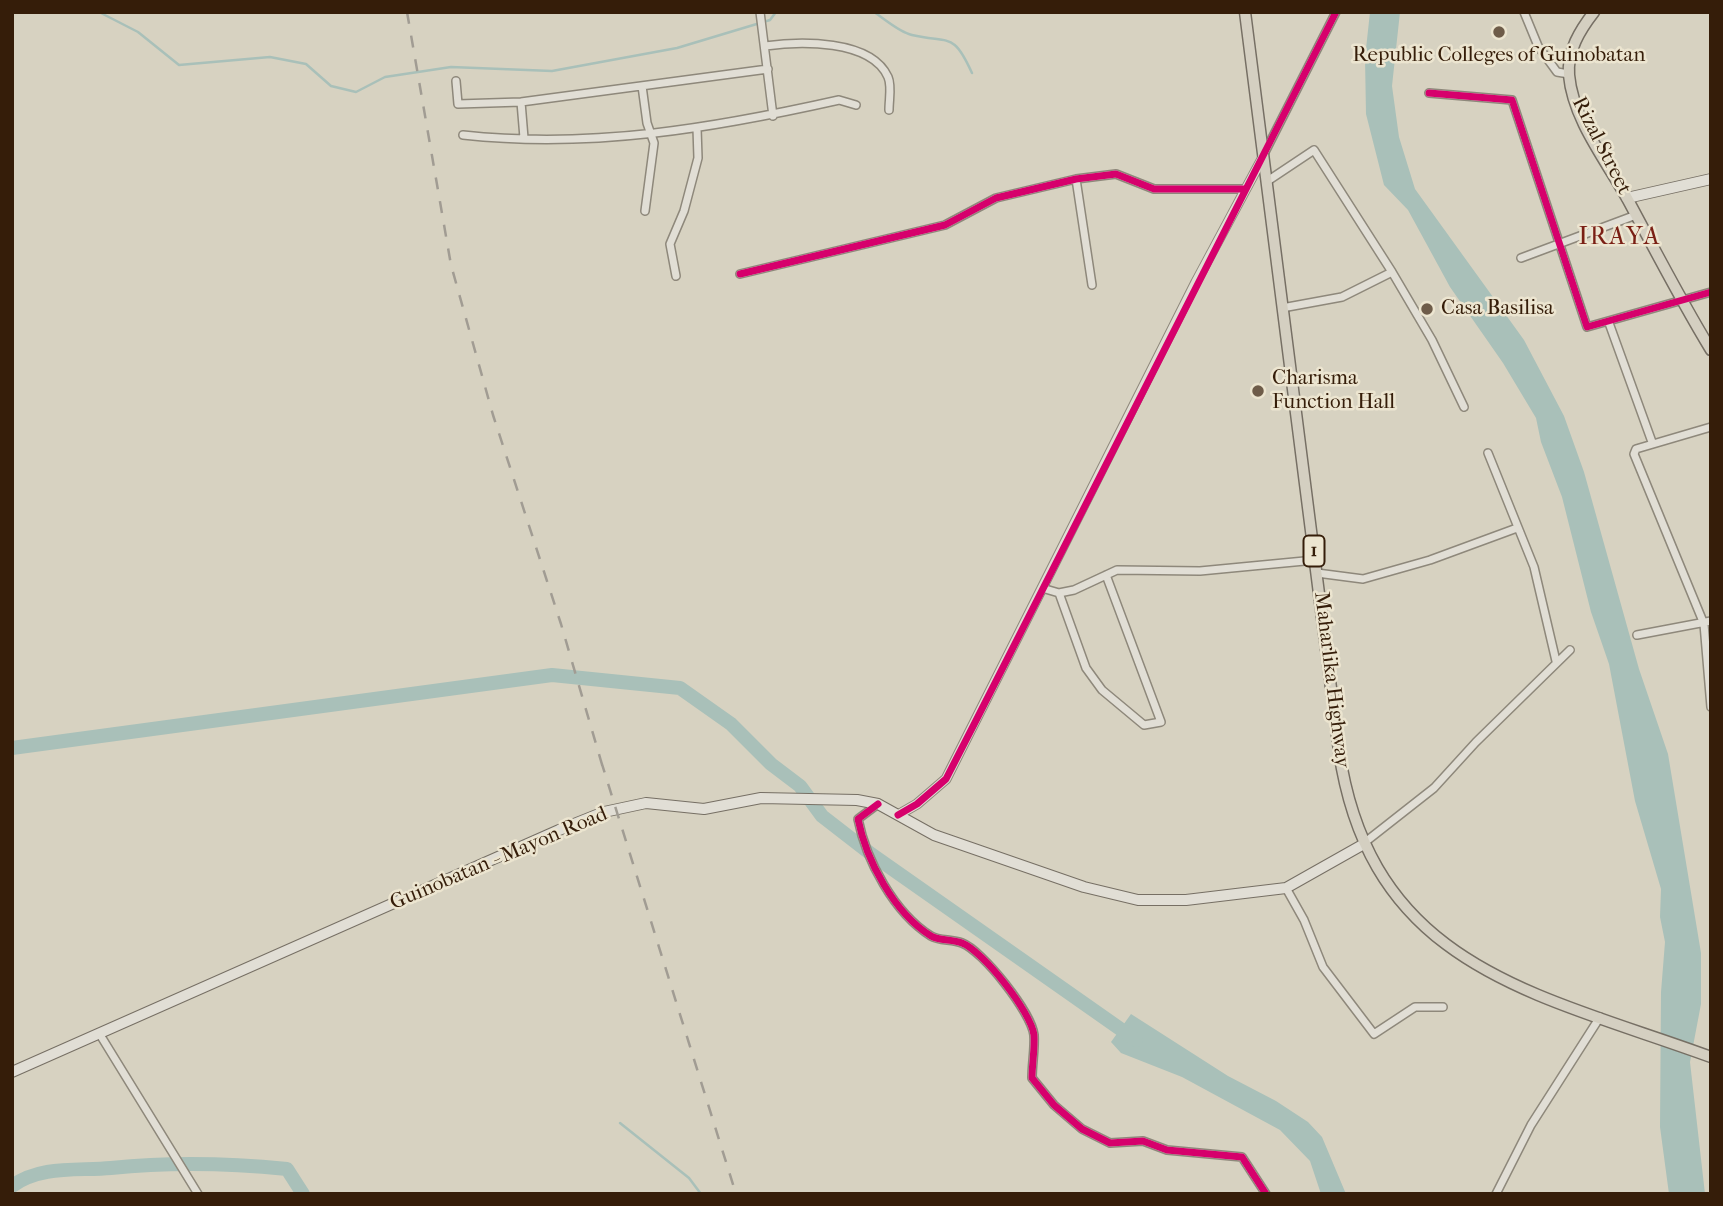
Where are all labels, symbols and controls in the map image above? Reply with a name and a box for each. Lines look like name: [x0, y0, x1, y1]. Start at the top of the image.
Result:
marker: Republic Colleges of Guinobatan: [1491, 24, 1507, 40]
place label: Republic Colleges of Guinobatan: [1353, 43, 1645, 69]
street label: Rizal Street: [1566, 93, 1636, 199]
district label: IRAYA: [1579, 224, 1661, 252]
place label: Casa Basilisa: [1441, 296, 1554, 322]
marker: Casa Basilisa: [1419, 301, 1435, 317]
place label: Charisma Function Hall: [1272, 366, 1395, 416]
marker: Charisma Function Hall: [1250, 383, 1266, 399]
road number: 1: [1304, 536, 1324, 566]
street label: Maharlika Highway: [1308, 590, 1354, 770]
street label: Guinobatan - Mayon Road: [387, 802, 611, 916]

